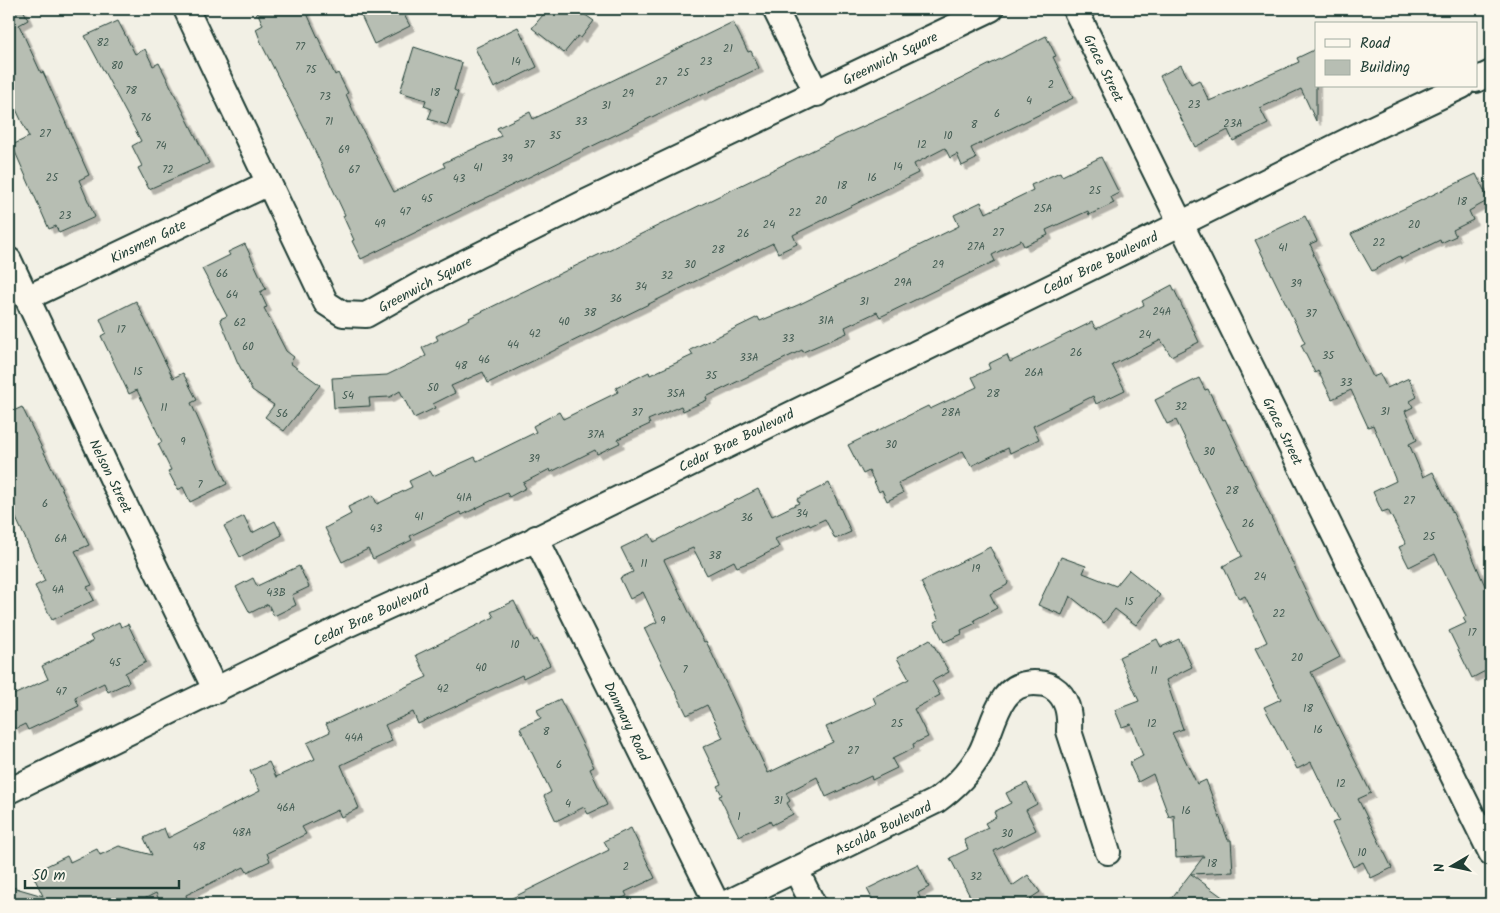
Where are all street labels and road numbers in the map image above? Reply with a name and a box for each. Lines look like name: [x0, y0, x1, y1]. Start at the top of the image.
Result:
street label: Greenwich Square: [839, 26, 942, 92]
street label: Grace Street: [1077, 31, 1129, 107]
street label: Kinsmen Gate: [107, 214, 191, 270]
street label: Cedar Brae Boulevard: [1039, 226, 1163, 301]
street label: Greenwich Square: [375, 251, 477, 319]
street label: Grace Street: [1256, 394, 1308, 470]
street label: Cedar Brae Boulevard: [675, 403, 799, 478]
street label: Nelson Street: [83, 436, 138, 518]
street label: Cedar Brae Boulevard: [310, 579, 434, 653]
street label: Danmary Road: [597, 678, 655, 766]
street label: Ascolda Boulevard: [831, 795, 937, 862]

